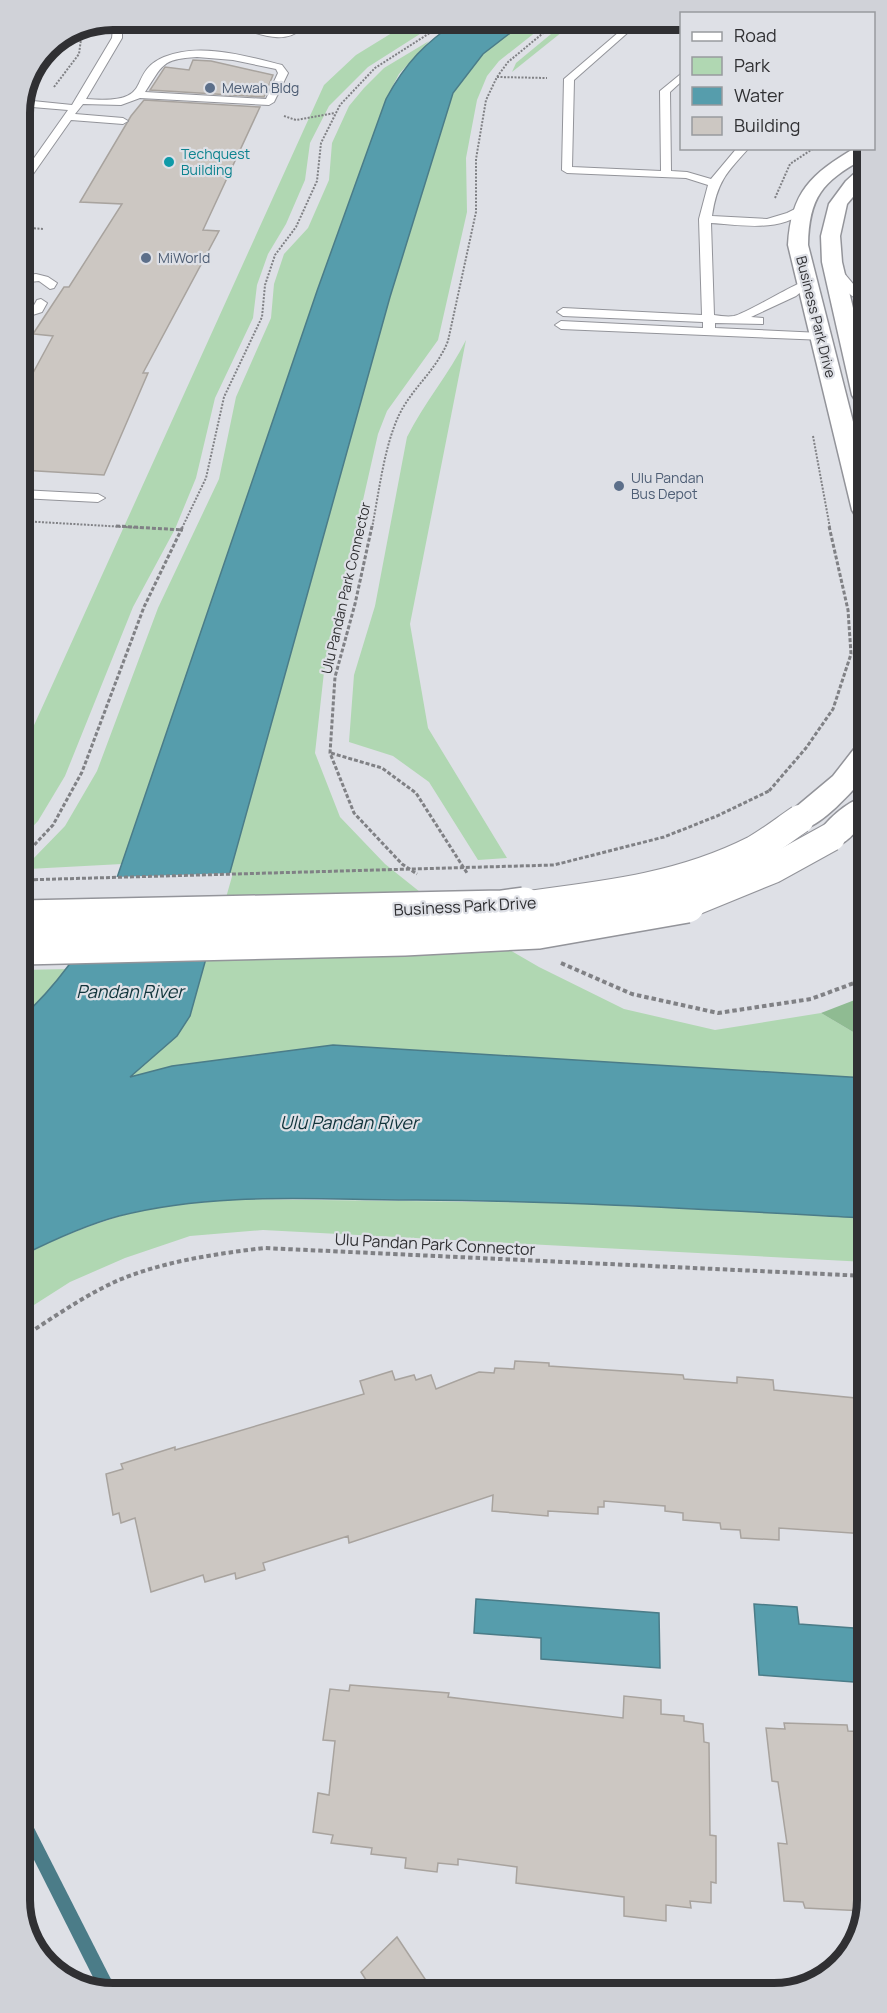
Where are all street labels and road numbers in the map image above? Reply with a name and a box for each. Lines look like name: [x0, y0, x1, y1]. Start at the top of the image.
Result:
street label: Business Park Drive: [792, 254, 841, 380]
street label: Ulu Pandan Park Connector: [316, 500, 375, 676]
street label: Business Park Drive: [393, 891, 537, 921]
street label: Ulu Pandan Park Connector: [334, 1228, 536, 1260]

